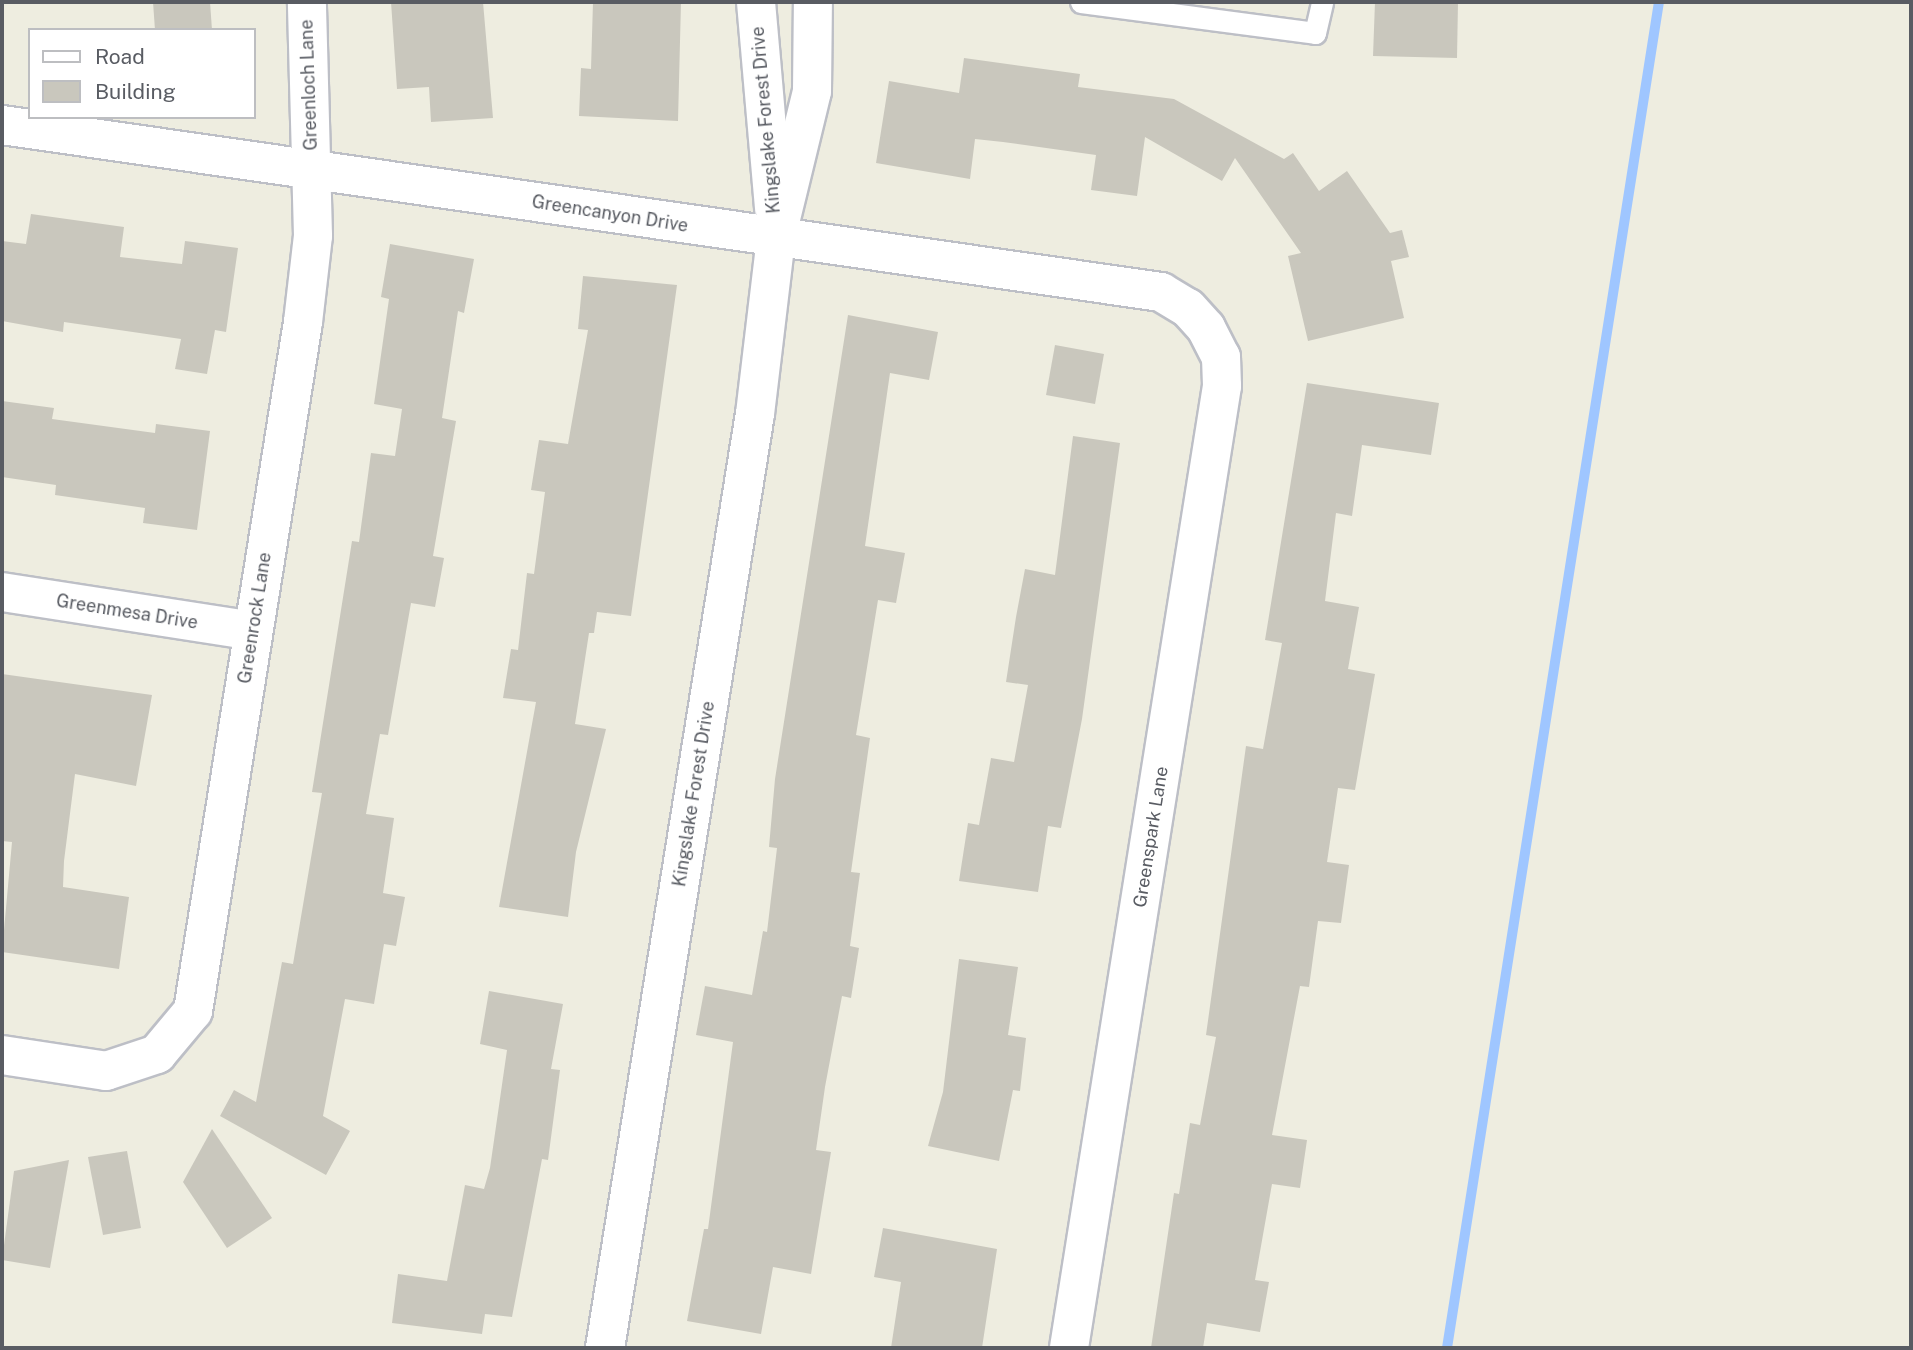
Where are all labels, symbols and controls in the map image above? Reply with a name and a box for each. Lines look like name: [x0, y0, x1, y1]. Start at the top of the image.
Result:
street label: Greenloch Lane: [296, 19, 322, 151]
street label: Kingslake Forest Drive: [747, 26, 785, 214]
legend: [28, 28, 256, 119]
text: Road: [95, 44, 145, 69]
text: Building: [95, 79, 176, 104]
street label: Greencanyon Drive: [530, 191, 690, 237]
street label: Greenrock Lane: [234, 551, 276, 685]
street label: Greenmesa Drive: [55, 590, 199, 634]
street label: Kingslake Forest Drive: [669, 700, 719, 888]
street label: Greenspark Lane: [1129, 765, 1173, 909]

